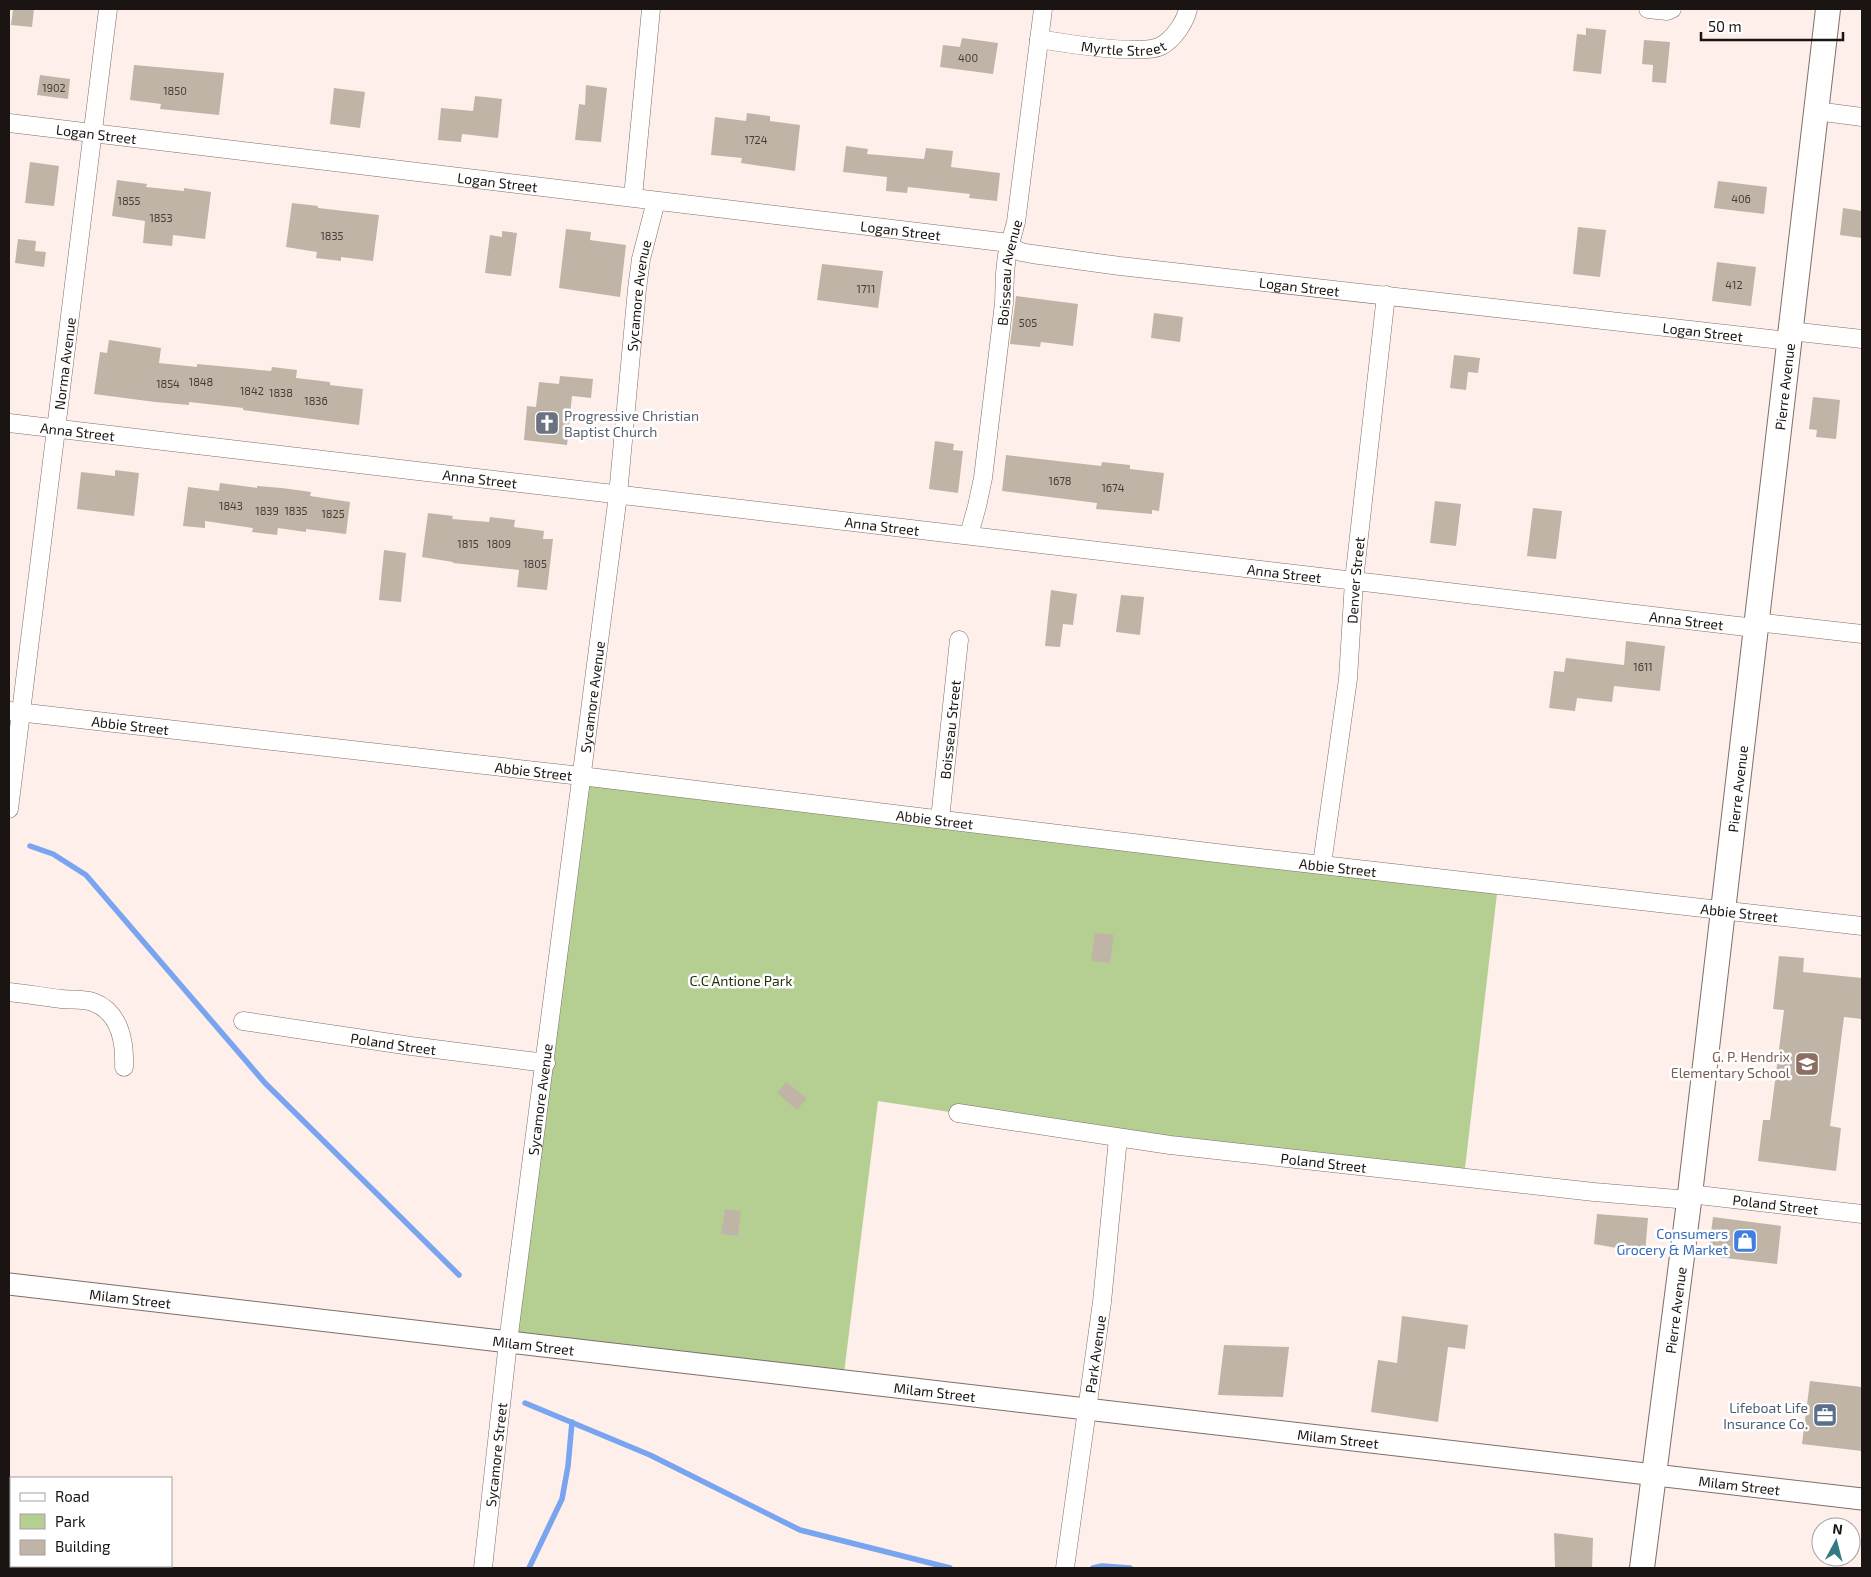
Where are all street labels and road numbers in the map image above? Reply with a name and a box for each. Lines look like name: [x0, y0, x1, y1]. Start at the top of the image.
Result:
street label: Myrtle Street: [1080, 37, 1169, 58]
street label: Logan Street: [55, 120, 137, 147]
street label: Logan Street: [456, 168, 539, 195]
street label: Logan Street: [859, 217, 942, 243]
street label: Boisseau Avenue: [993, 217, 1025, 326]
street label: Sycamore Avenue: [623, 238, 654, 352]
street label: Logan Street: [1258, 273, 1341, 299]
street label: Norma Avenue: [50, 316, 78, 411]
street label: Logan Street: [1662, 318, 1744, 344]
street label: Pierre Avenue: [1771, 342, 1798, 431]
street label: Anna Street: [39, 418, 116, 444]
street label: Anna Street: [442, 465, 518, 491]
street label: Anna Street: [844, 513, 920, 538]
street label: Denver Street: [1343, 536, 1367, 624]
street label: Anna Street: [1246, 560, 1322, 586]
street label: Anna Street: [1648, 607, 1725, 633]
street label: Sycamore Avenue: [576, 640, 607, 754]
street label: Boisseau Street: [936, 679, 963, 780]
street label: Abbie Street: [91, 712, 170, 738]
street label: Pierre Avenue: [1724, 744, 1751, 833]
street label: Abbie Street: [494, 758, 573, 783]
street label: Abbie Street: [895, 806, 974, 832]
street label: Abbie Street: [1298, 854, 1377, 880]
street label: Abbie Street: [1700, 899, 1779, 925]
street label: Poland Street: [349, 1029, 437, 1058]
street label: Sycamore Avenue: [524, 1043, 555, 1156]
street label: Poland Street: [1280, 1149, 1367, 1175]
street label: Poland Street: [1732, 1191, 1819, 1217]
street label: Pierre Avenue: [1661, 1266, 1689, 1355]
street label: Milam Street: [88, 1285, 172, 1311]
street label: Park Avenue: [1081, 1314, 1109, 1394]
street label: Milam Street: [492, 1332, 575, 1358]
street label: Milam Street: [893, 1378, 976, 1405]
street label: Sycamore Street: [481, 1402, 510, 1508]
street label: Milam Street: [1296, 1425, 1380, 1451]
street label: Milam Street: [1698, 1472, 1781, 1498]

